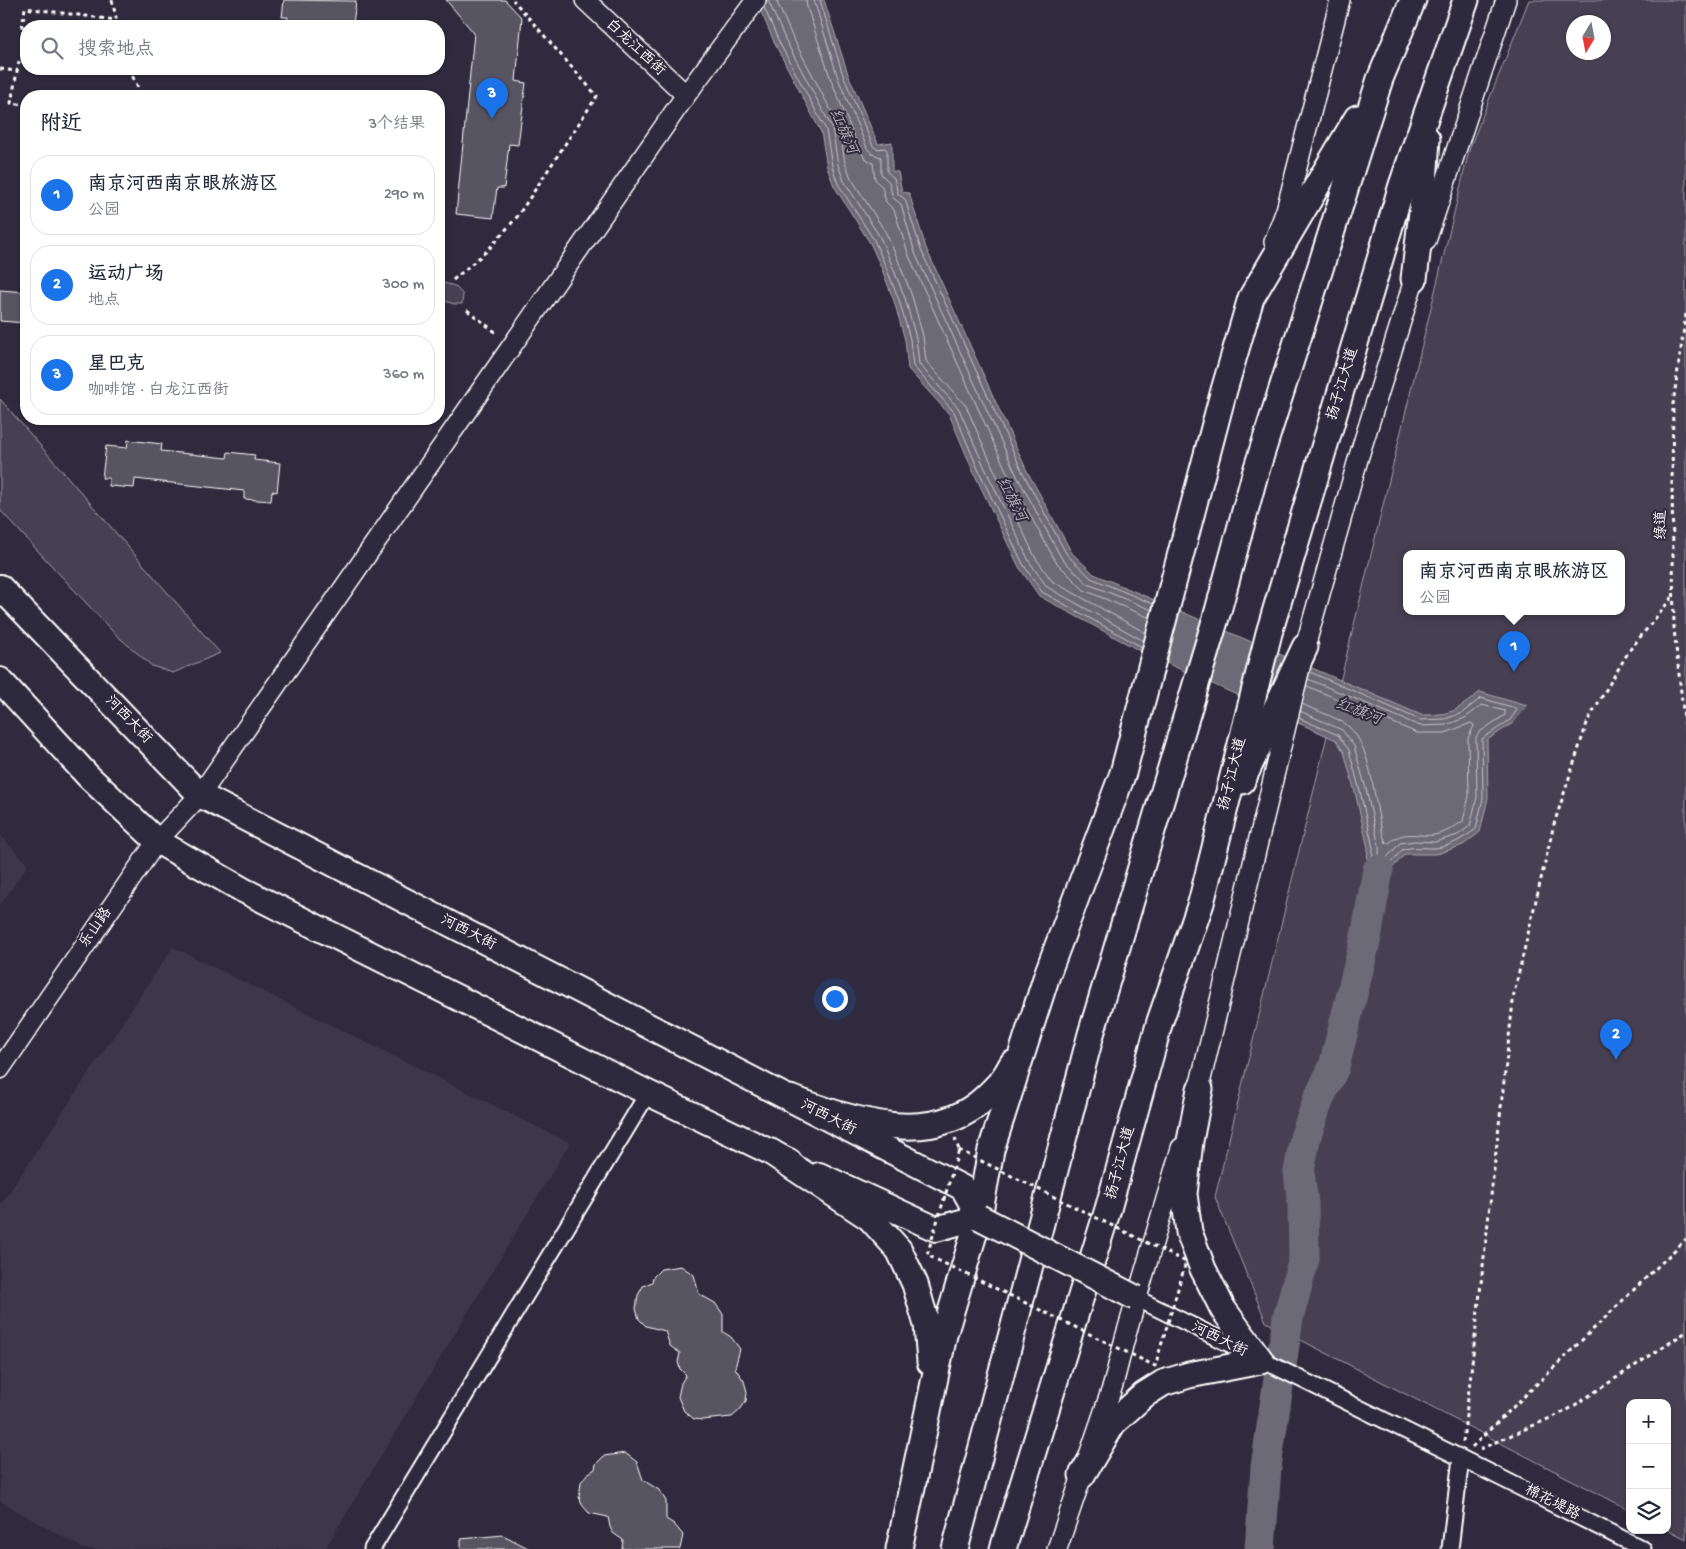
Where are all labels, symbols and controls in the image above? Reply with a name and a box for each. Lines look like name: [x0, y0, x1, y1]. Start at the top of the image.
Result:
north arrow: [1566, 15, 1611, 60]
street label: 白龙江西街: [601, 16, 669, 80]
search box: [20, 20, 445, 75]
icon: search: [38, 34, 66, 62]
text: 搜索地点: [78, 39, 154, 62]
pin: 3: [476, 78, 508, 119]
water label: 红旗河: [824, 106, 863, 161]
text: 附近: [40, 113, 82, 138]
text: 3个结果: [369, 116, 425, 135]
text: 南京河西南京眼旅游区: [88, 174, 278, 197]
text: 1: [54, 186, 60, 205]
text: 290 m: [384, 186, 424, 205]
text: 公园: [88, 202, 120, 221]
text: 运动广场: [88, 264, 164, 287]
text: 2: [53, 276, 61, 295]
text: 300 m: [382, 276, 424, 295]
text: 地点: [88, 292, 120, 311]
street label: 扬子江大道: [1323, 345, 1363, 423]
text: 星巴克: [88, 354, 145, 377]
text: 3: [53, 366, 61, 385]
text: 360 m: [383, 366, 424, 385]
text: 咖啡馆 · 白龙江西街: [88, 382, 229, 401]
water label: 红旗河: [991, 474, 1032, 528]
street label: 绿道: [1653, 510, 1671, 540]
popup: [1403, 550, 1625, 615]
text: 南京河西南京眼旅游区: [1419, 562, 1609, 585]
text: 公园: [1419, 590, 1451, 609]
pin: 1: [1498, 631, 1530, 672]
street label: 河西大街: [101, 692, 155, 748]
water label: 红旗河: [1332, 695, 1387, 732]
street label: 扬子江大道: [1215, 735, 1251, 813]
street label: 乐山路: [76, 904, 116, 952]
street label: 河西大街: [437, 911, 499, 955]
your location: [822, 986, 848, 1012]
pin: 2: [1600, 1019, 1632, 1060]
street label: 河西大街: [797, 1096, 859, 1140]
street label: 扬子江大道: [1103, 1124, 1139, 1202]
street label: 河西大街: [1188, 1319, 1250, 1361]
map controls: [1626, 1399, 1671, 1534]
button: +: [1626, 1399, 1671, 1444]
button: −: [1626, 1444, 1671, 1489]
street label: 棉花堤路: [1521, 1481, 1583, 1525]
button: layers: [1626, 1489, 1671, 1534]

